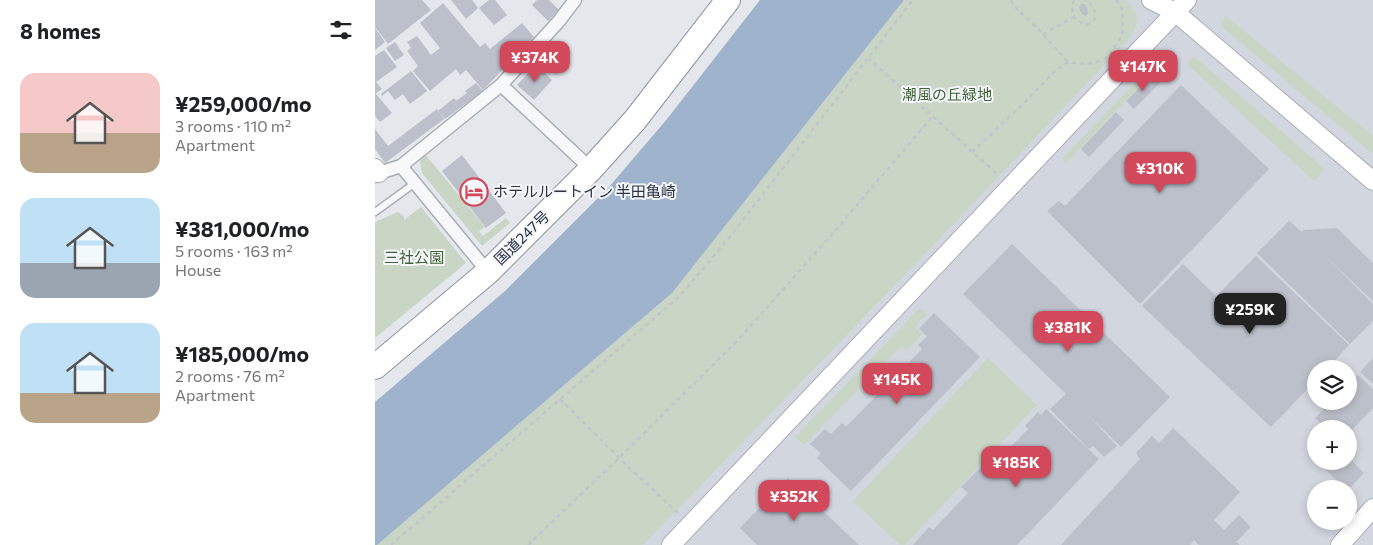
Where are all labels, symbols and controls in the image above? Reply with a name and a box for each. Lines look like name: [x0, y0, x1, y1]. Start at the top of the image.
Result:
icon: filters: [327, 16, 355, 44]
text: 8 homes: [20, 18, 101, 43]
pin: ¥374K: [500, 41, 570, 83]
text: ¥374K: [511, 47, 559, 66]
pin: ¥147K: [1108, 49, 1178, 92]
text: ¥147K: [1120, 56, 1166, 75]
park label: 潮風の丘緑地: [902, 85, 992, 103]
text: ¥259,000/mo: [175, 91, 311, 116]
icon: home: [60, 93, 120, 153]
text: 3 rooms · 110 m²: [175, 116, 291, 135]
text: Apartment: [175, 135, 255, 154]
pin: ¥310K: [1125, 152, 1195, 194]
text: ¥310K: [1136, 158, 1184, 177]
hotel icon: ホテルルートイン 半田亀崎: [459, 177, 489, 207]
place label: ホテルルートイン 半田亀崎: [493, 182, 676, 200]
street label: 国道247号: [490, 207, 553, 268]
text: ¥381,000/mo: [175, 216, 309, 241]
icon: home: [60, 218, 120, 278]
text: 5 rooms · 163 m²: [175, 241, 293, 260]
park label: 三社公園: [384, 248, 444, 266]
text: House: [175, 260, 221, 279]
pin: ¥259K: [1215, 292, 1285, 335]
text: ¥259K: [1225, 299, 1275, 318]
pin: ¥381K: [1033, 310, 1103, 353]
text: ¥381K: [1044, 317, 1092, 336]
text: ¥185,000/mo: [175, 341, 309, 366]
icon: home: [60, 343, 120, 403]
map controls: [1307, 360, 1357, 530]
button: layers: [1307, 360, 1357, 410]
pin: ¥145K: [862, 362, 932, 405]
text: 2 rooms · 76 m²: [175, 366, 285, 385]
text: ¥145K: [873, 369, 921, 388]
text: Apartment: [175, 385, 255, 404]
button: +: [1307, 420, 1357, 470]
pin: ¥185K: [981, 446, 1051, 488]
text: ¥185K: [992, 452, 1040, 471]
pin: ¥352K: [759, 480, 829, 522]
button: −: [1307, 480, 1357, 530]
text: ¥352K: [769, 486, 819, 505]

